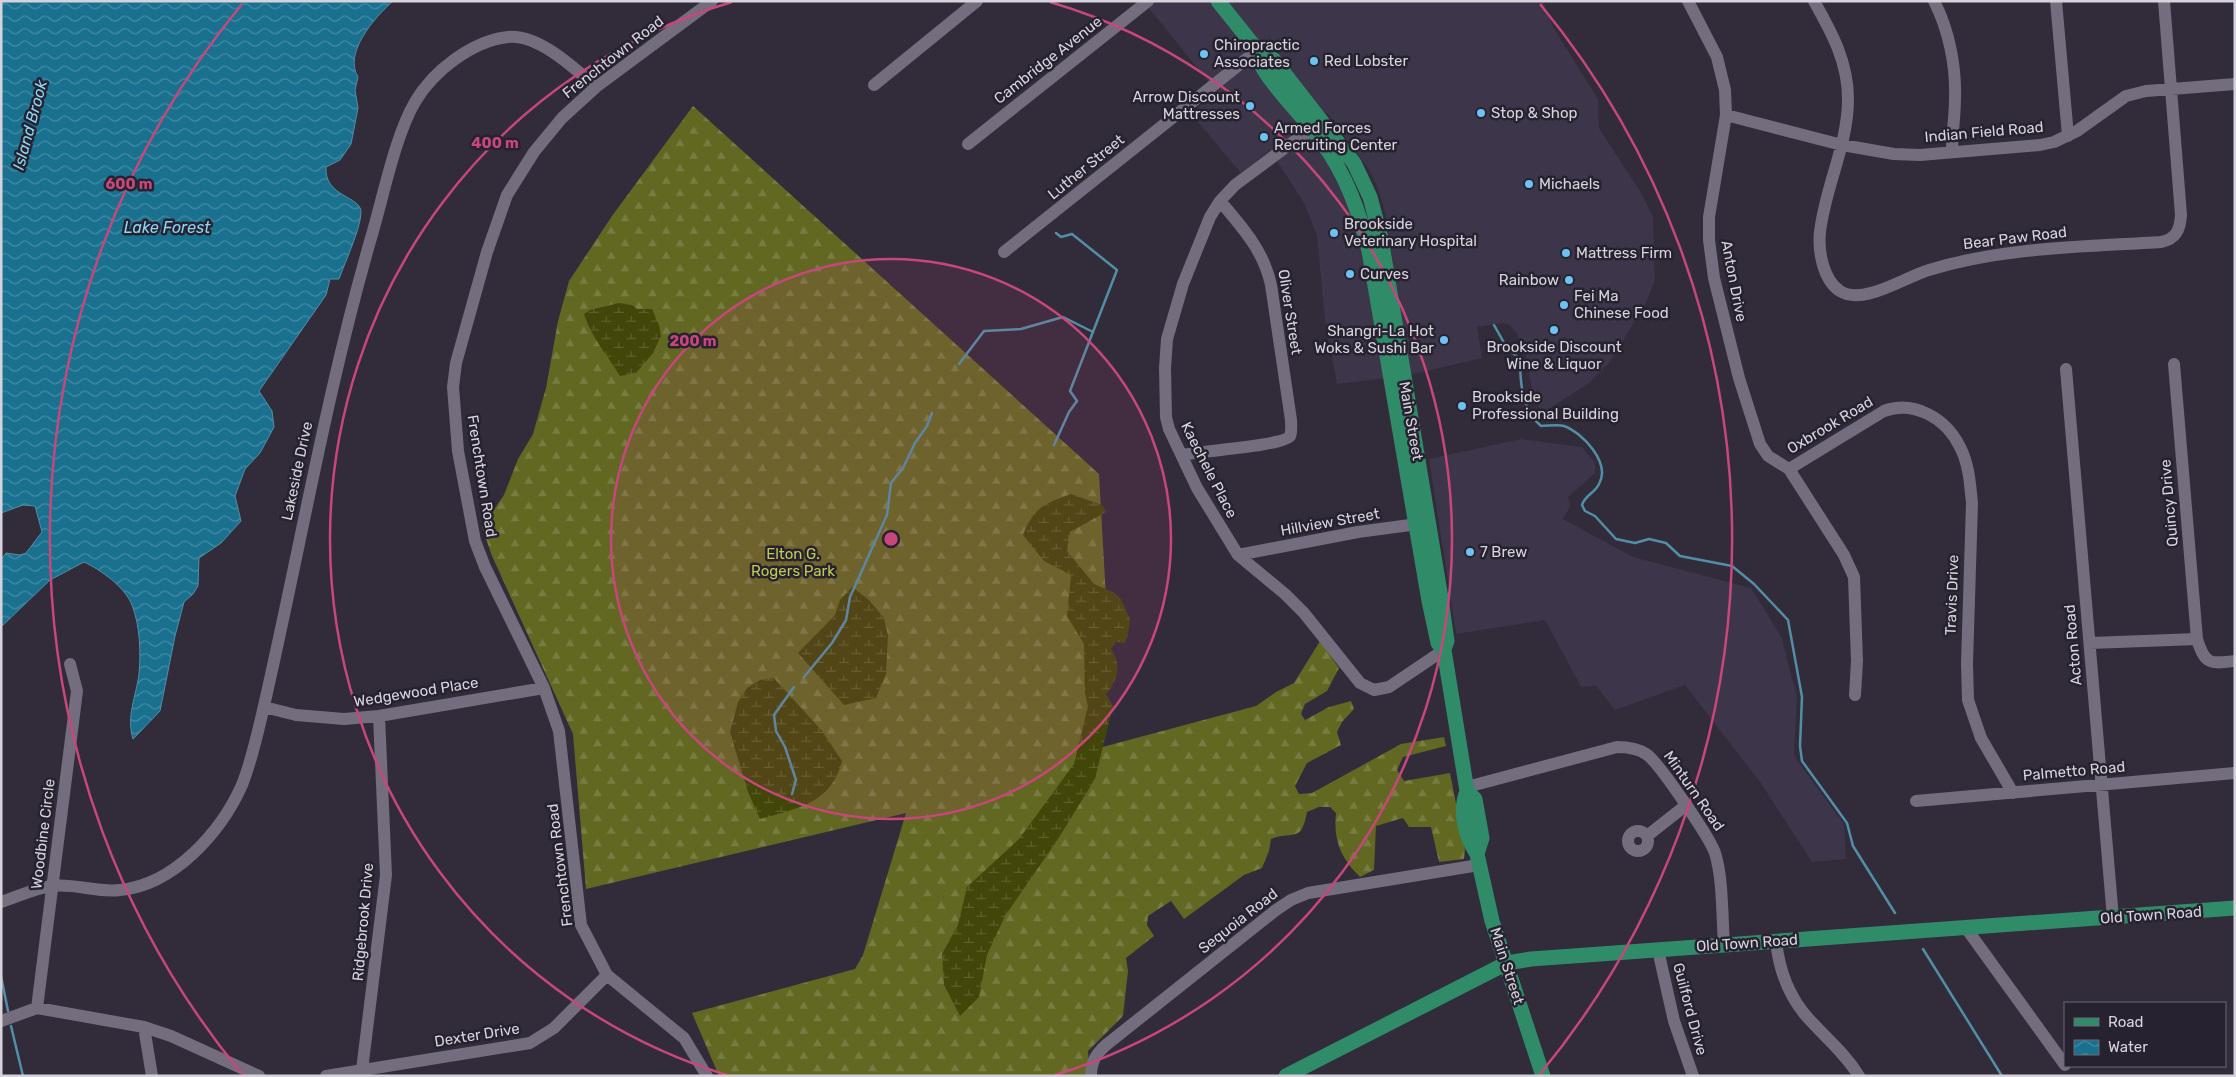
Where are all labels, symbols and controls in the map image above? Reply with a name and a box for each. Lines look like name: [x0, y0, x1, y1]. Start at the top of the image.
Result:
street label: Frenchtown Road: [559, 12, 667, 102]
street label: Cambridge Avenue: [990, 12, 1106, 108]
place label: Chiropractic Associates: [1214, 36, 1300, 71]
marker: Chiropractic Associates: [1198, 48, 1210, 60]
place label: Red Lobster: [1324, 52, 1408, 70]
marker: Red Lobster: [1308, 55, 1320, 67]
water label: Island Brook: [9, 77, 51, 172]
place label: Arrow Discount Mattresses: [1133, 88, 1240, 123]
marker: Arrow Discount Mattresses: [1244, 100, 1256, 112]
place label: Stop & Shop: [1491, 104, 1578, 122]
marker: Stop & Shop: [1475, 107, 1487, 119]
street label: Indian Field Road: [1924, 118, 2044, 146]
place label: Armed Forces Recruiting Center: [1274, 119, 1398, 154]
street label: Luther Street: [1044, 131, 1128, 203]
marker: Armed Forces Recruiting Center: [1258, 131, 1270, 143]
text: 400 m: [471, 134, 519, 152]
text: 600 m: [105, 175, 153, 193]
place label: Michaels: [1539, 175, 1600, 193]
marker: Michaels: [1523, 178, 1535, 190]
place label: Brookside Veterinary Hospital: [1344, 215, 1477, 250]
water label: Lake Forest: [124, 218, 211, 237]
street label: Bear Paw Road: [1962, 223, 2068, 253]
marker: Brookside Veterinary Hospital: [1328, 227, 1340, 239]
street label: Anton Drive: [1717, 239, 1751, 323]
place label: Mattress Firm: [1576, 244, 1672, 262]
marker: Mattress Firm: [1560, 247, 1572, 259]
place label: Curves: [1360, 265, 1409, 283]
street label: Oliver Street: [1274, 268, 1306, 356]
marker: Curves: [1344, 268, 1356, 280]
place label: Rainbow: [1499, 271, 1559, 289]
marker: Rainbow: [1563, 274, 1575, 286]
place label: Fei Ma Chinese Food: [1574, 287, 1669, 322]
marker: Fei Ma Chinese Food: [1558, 299, 1570, 311]
place label: Shangri-La Hot Woks & Sushi Bar: [1314, 322, 1434, 357]
marker: Brookside Discount Wine & Liquor: [1548, 324, 1560, 336]
text: 200 m: [669, 332, 717, 350]
marker: Shangri-La Hot Woks & Sushi Bar: [1438, 334, 1450, 346]
place label: Brookside Discount Wine & Liquor: [1486, 338, 1622, 373]
street label: Main Street: [1395, 380, 1427, 462]
place label: Brookside Professional Building: [1472, 388, 1619, 423]
street label: Oxbrook Road: [1784, 392, 1876, 458]
marker: Brookside Professional Building: [1456, 400, 1468, 412]
street label: Frenchtown Road: [463, 414, 501, 538]
street label: Kaechele Place: [1177, 419, 1241, 521]
street label: Lakeside Drive: [278, 420, 316, 522]
street label: Quincy Drive: [2156, 459, 2182, 547]
street label: Hillview Street: [1279, 504, 1381, 540]
centre of rings: [882, 530, 900, 548]
place label: 7 Brew: [1480, 543, 1527, 561]
park label: Elton G. Rogers Park: [751, 545, 835, 580]
marker: 7 Brew: [1464, 546, 1476, 558]
street label: Travis Drive: [1942, 554, 1962, 636]
street label: Acton Road: [2061, 604, 2085, 686]
street label: Wedgewood Place: [352, 673, 480, 711]
street label: Minturn Road: [1660, 748, 1728, 834]
street label: Palmetto Road: [2022, 758, 2126, 784]
street label: Woodbine Circle: [27, 778, 59, 890]
street label: Frenchtown Road: [544, 803, 576, 927]
street label: Ridgebrook Drive: [349, 862, 377, 982]
street label: Sequoia Road: [1195, 885, 1281, 957]
street label: Old Town Road: [2099, 902, 2203, 928]
street label: Main Street: [1486, 925, 1528, 1007]
street label: Old Town Road: [1695, 930, 1799, 956]
street label: Guilford Drive: [1669, 961, 1711, 1057]
legend: [2064, 1002, 2226, 1067]
text: Road: [2108, 1013, 2144, 1031]
street label: Dexter Drive: [433, 1019, 521, 1051]
text: Water: [2108, 1038, 2148, 1056]

